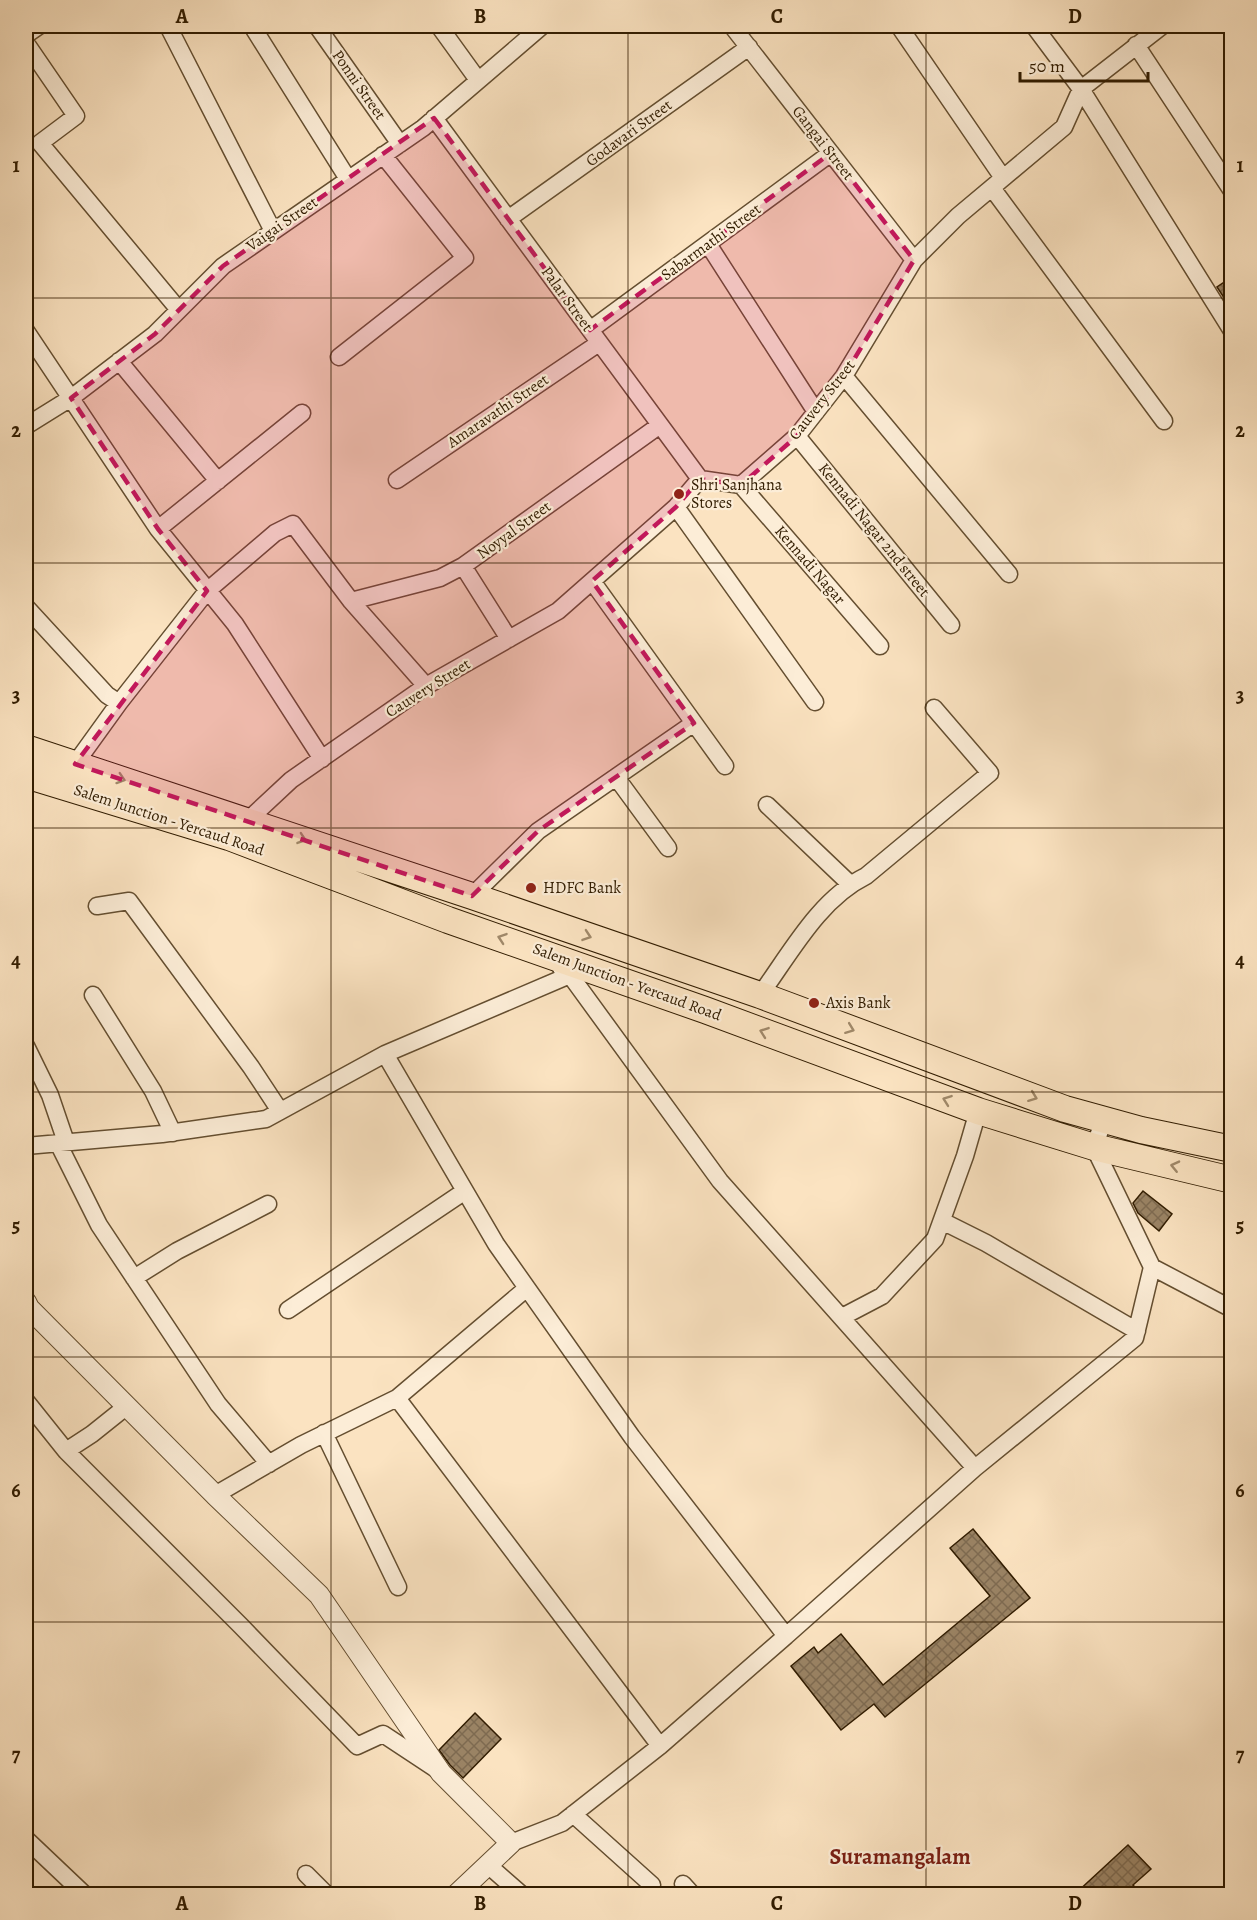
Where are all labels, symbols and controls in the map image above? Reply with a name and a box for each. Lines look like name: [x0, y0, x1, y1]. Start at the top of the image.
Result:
text: A: [175, 3, 189, 30]
text: B: [474, 3, 486, 30]
text: C: [771, 3, 783, 30]
text: D: [1068, 3, 1082, 30]
scale bar: [1020, 45, 1148, 83]
street label: Ponni Street: [327, 46, 391, 124]
text: 50 m: [1029, 54, 1065, 78]
street label: Godavari Street: [581, 94, 677, 172]
street label: Gangai Street: [787, 101, 859, 185]
text: 1: [12, 152, 20, 179]
text: 1: [1236, 152, 1244, 179]
street label: Vaigai Street: [241, 191, 322, 257]
street label: Sabarmathi Street: [656, 198, 766, 286]
street label: Palar Street: [536, 262, 598, 336]
street label: Cauvery Street: [784, 355, 860, 445]
street label: Amaravathi Street: [442, 369, 553, 454]
text: 2: [11, 417, 21, 444]
text: 2: [1235, 417, 1245, 444]
street label: Kennadi Nagar 2nd street: [813, 458, 935, 602]
place label: Shri Sanjhana Stores: [691, 474, 783, 514]
marker: Shri Sanjhana Stores: [672, 487, 686, 501]
street label: Noyyal Street: [472, 496, 556, 564]
street label: Kennadi Nagar: [770, 521, 850, 609]
street label: Cauvery Street: [381, 653, 475, 723]
text: 3: [12, 682, 20, 709]
text: 3: [1236, 682, 1244, 709]
one-way arrow: [115, 772, 126, 784]
street label: Salem Junction - Yercaud Road: [71, 779, 268, 861]
one-way arrow: [296, 832, 307, 844]
place label: HDFC Bank: [543, 877, 621, 899]
marker: HDFC Bank: [524, 881, 538, 895]
one-way arrow: [581, 928, 592, 941]
one-way arrow: [497, 933, 508, 945]
street label: Salem Junction - Yercaud Road: [530, 938, 725, 1027]
text: 4: [11, 947, 21, 974]
text: 4: [1235, 947, 1245, 974]
place label: Axis Bank: [825, 992, 891, 1014]
marker: Axis Bank: [807, 996, 821, 1010]
one-way arrow: [844, 1021, 855, 1034]
one-way arrow: [760, 1027, 771, 1039]
one-way arrow: [1027, 1090, 1038, 1102]
one-way arrow: [943, 1094, 953, 1107]
one-way arrow: [1170, 1161, 1180, 1174]
text: 5: [12, 1212, 20, 1239]
text: 5: [1236, 1212, 1244, 1239]
text: 6: [11, 1477, 21, 1504]
text: 6: [1235, 1477, 1245, 1504]
text: 7: [12, 1741, 21, 1768]
text: 7: [1236, 1741, 1245, 1768]
district label: Suramangalam: [829, 1842, 971, 1872]
text: A: [175, 1890, 189, 1917]
text: B: [474, 1890, 486, 1917]
text: C: [771, 1890, 783, 1917]
text: D: [1068, 1890, 1082, 1917]

